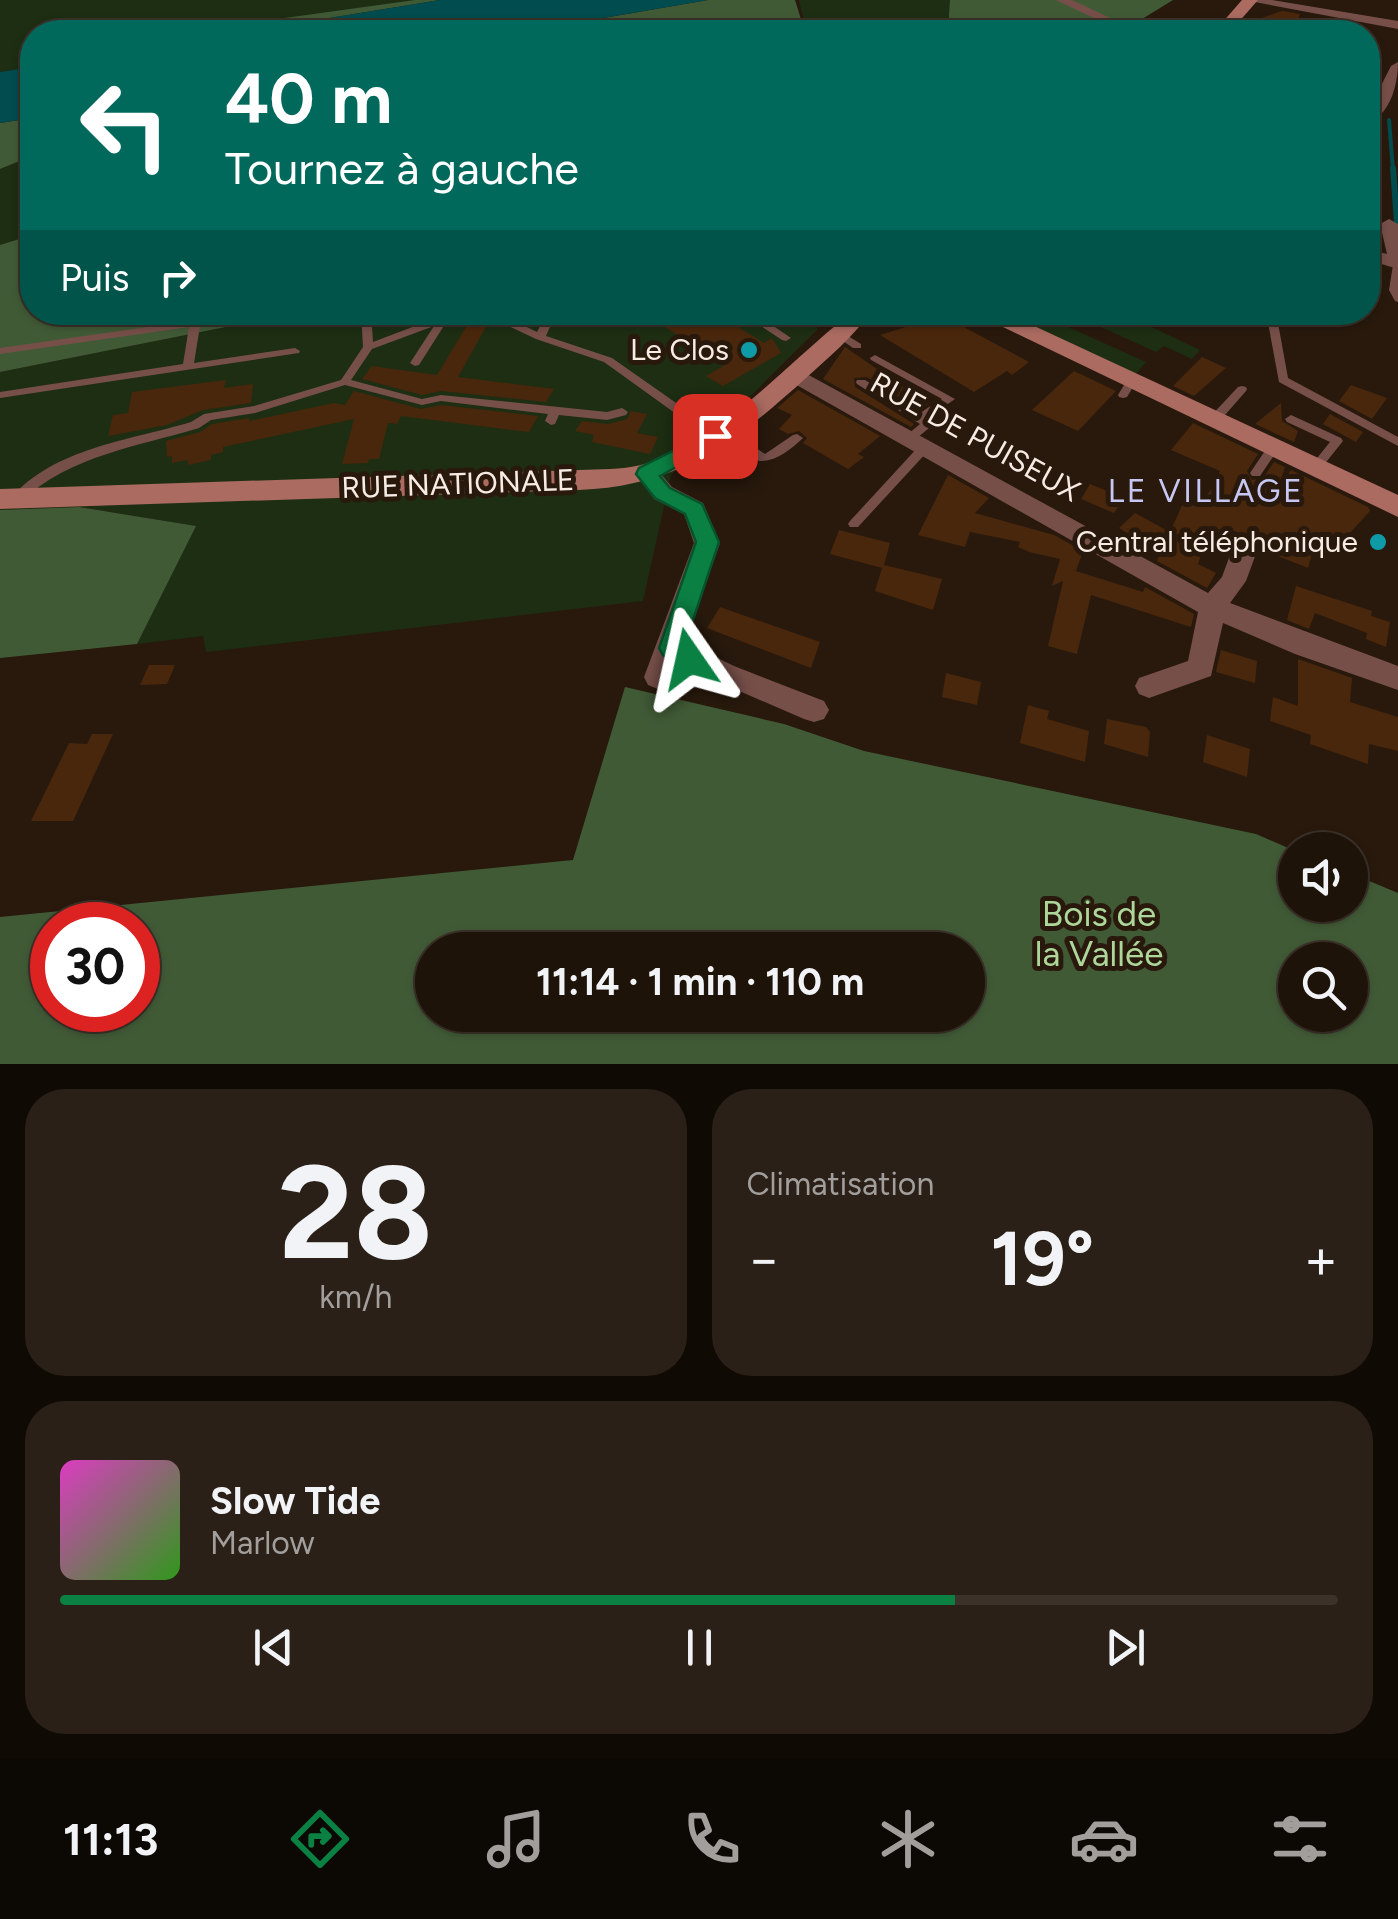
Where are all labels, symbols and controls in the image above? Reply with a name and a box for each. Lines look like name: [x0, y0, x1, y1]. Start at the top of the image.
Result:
text: 40 m: [225, 56, 392, 141]
icon: left: [60, 60, 190, 190]
text: Tournez à gauche: [225, 141, 579, 195]
icon: right: [150, 250, 205, 305]
text: Puis: [60, 255, 130, 301]
place label: Le Clos: [630, 331, 729, 368]
marker: Le Clos: [738, 339, 760, 361]
street label: RUE DE PUISEUX: [864, 364, 1087, 510]
pin: [673, 394, 758, 479]
icon: arrive: [688, 409, 743, 464]
street label: RUE NATIONALE: [341, 461, 575, 506]
district label: LE VILLAGE: [1108, 472, 1304, 510]
place label: Central téléphonique: [1076, 523, 1358, 560]
marker: Central téléphonique: [1367, 531, 1389, 553]
position arrow: [637, 607, 741, 711]
map controls: [1278, 832, 1368, 1032]
button: sound: [1278, 832, 1368, 922]
park label: Bois de la Vallée: [1035, 893, 1163, 975]
speed limit sign: 30: [30, 902, 160, 1032]
button: search: [1278, 942, 1368, 1032]
text: 11:14 · 1 min · 110 m: [536, 959, 864, 1005]
text: 28: [278, 1135, 433, 1291]
text: Climatisation: [747, 1165, 934, 1203]
text: 19°: [990, 1214, 1094, 1304]
text: −: [747, 1226, 781, 1292]
text: +: [1304, 1226, 1338, 1292]
text: km/h: [319, 1278, 392, 1316]
text: Slow Tide: [210, 1478, 380, 1524]
text: Marlow: [210, 1524, 314, 1562]
icon: previous: [246, 1620, 301, 1675]
icon: pause: [672, 1620, 727, 1675]
icon: next: [1098, 1620, 1153, 1675]
icon: directions: [285, 1804, 355, 1874]
icon: music: [481, 1804, 551, 1874]
icon: phone: [677, 1804, 747, 1874]
icon: climate: [873, 1804, 943, 1874]
icon: car: [1069, 1804, 1139, 1874]
icon: filters: [1265, 1804, 1335, 1874]
text: 11:13: [63, 1812, 159, 1866]

